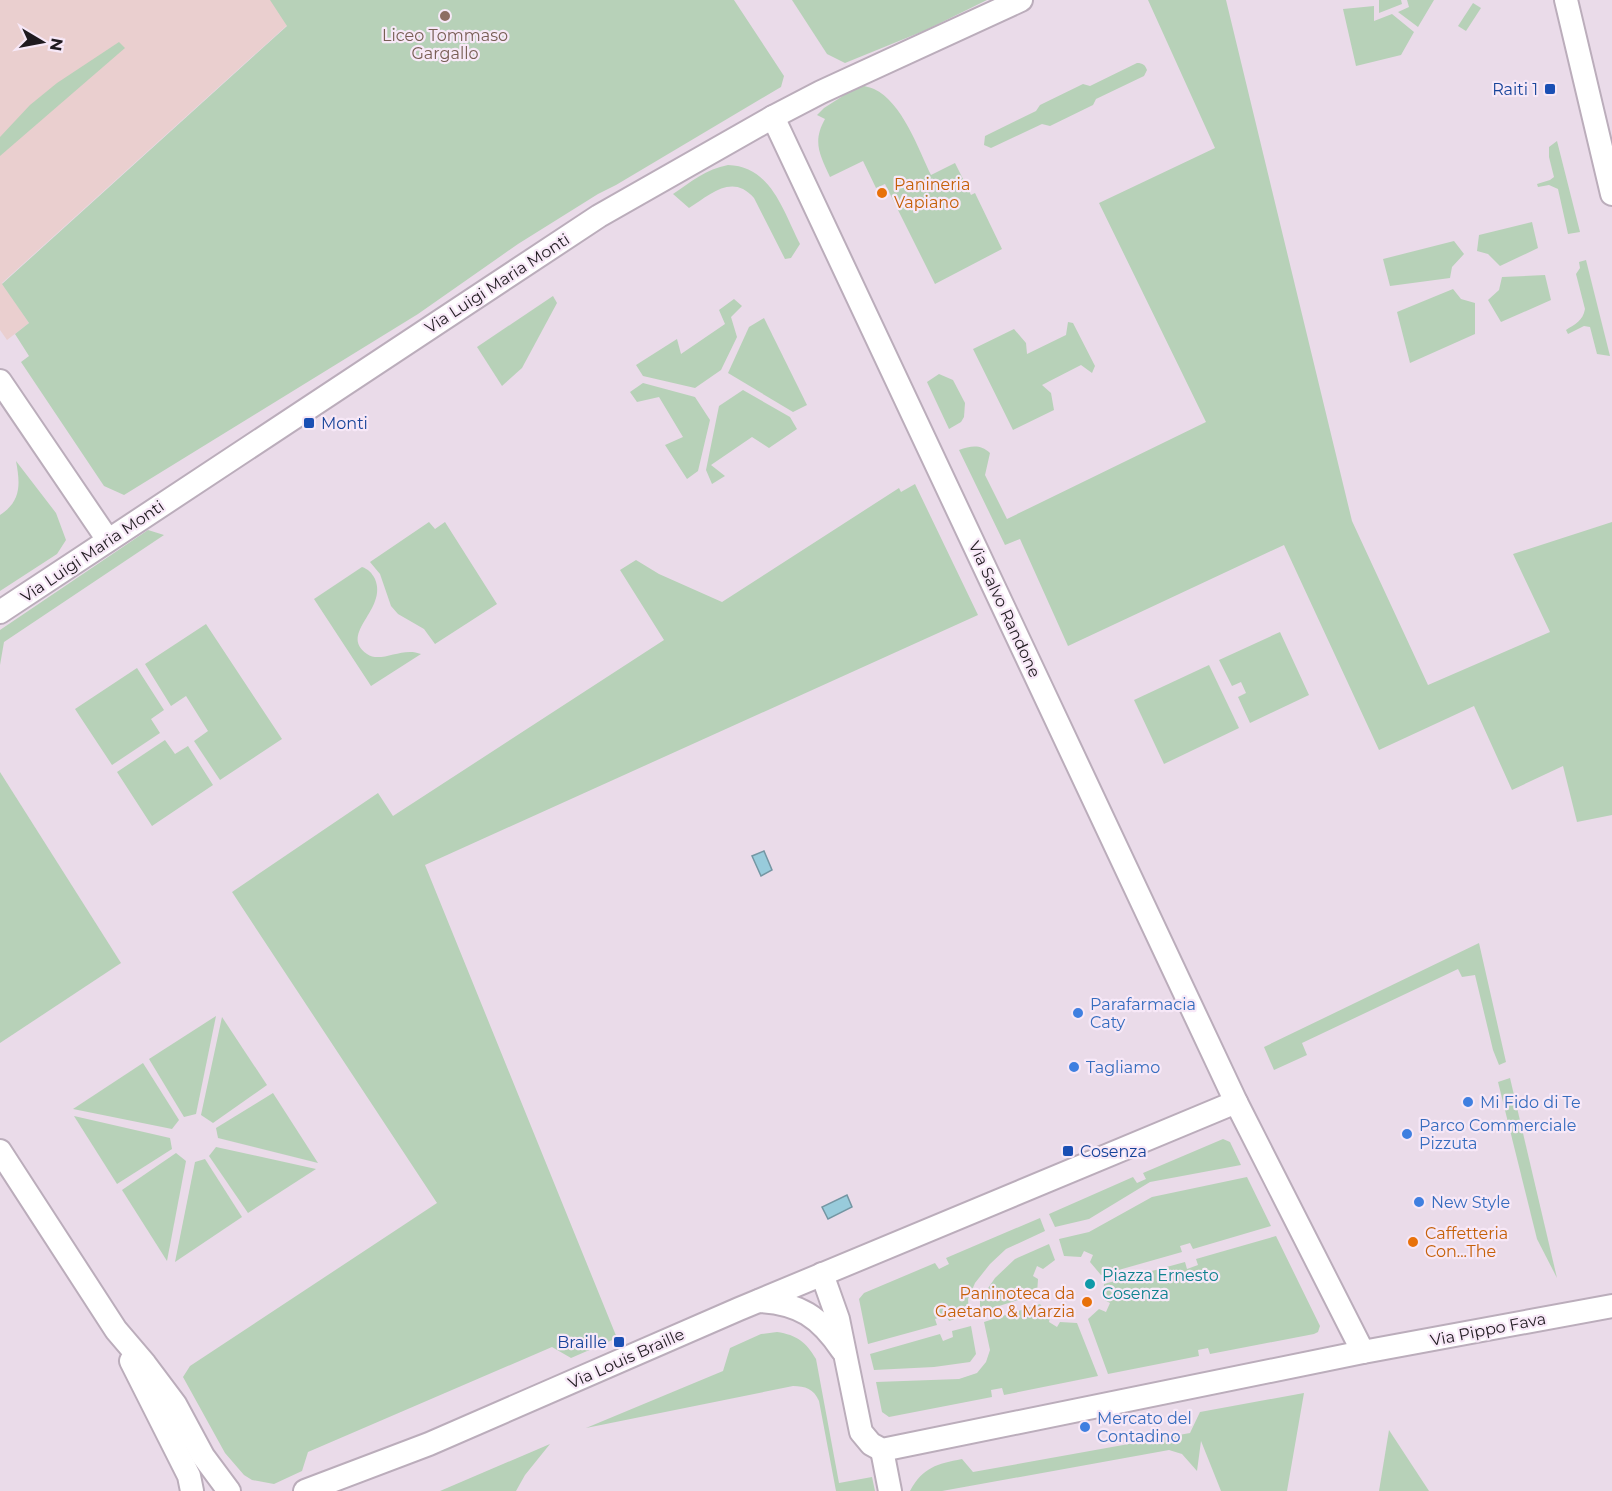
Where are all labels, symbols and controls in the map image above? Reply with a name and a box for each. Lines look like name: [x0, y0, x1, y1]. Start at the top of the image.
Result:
marker: Liceo Tommaso Gargallo: [438, 9, 452, 23]
north arrow: [12, 12, 72, 72]
place label: Liceo Tommaso Gargallo: [382, 26, 508, 63]
text: N: [46, 36, 67, 53]
place label: Raiti 1: [1492, 80, 1538, 99]
marker: Raiti 1: [1543, 82, 1557, 96]
place label: Panineria Vapiano: [894, 175, 970, 212]
marker: Panineria Vapiano: [875, 186, 889, 200]
street label: Via Luigi Maria Monti: [421, 230, 573, 337]
place label: Monti: [321, 414, 368, 433]
marker: Monti: [302, 416, 316, 430]
street label: Via Luigi Maria Monti: [17, 496, 167, 606]
street label: Via Salvo Randone: [965, 538, 1044, 680]
place label: Parafarmacia Caty: [1090, 995, 1196, 1032]
marker: Parafarmacia Caty: [1071, 1006, 1085, 1020]
place label: Tagliamo: [1086, 1058, 1160, 1077]
marker: Tagliamo: [1067, 1060, 1081, 1074]
place label: Mi Fido di Te: [1480, 1093, 1581, 1112]
marker: Mi Fido di Te: [1461, 1095, 1475, 1109]
place label: Parco Commerciale Pizzuta: [1419, 1116, 1576, 1153]
marker: Parco Commerciale Pizzuta: [1400, 1127, 1414, 1141]
place label: Cosenza: [1080, 1142, 1147, 1161]
marker: Cosenza: [1061, 1144, 1075, 1158]
place label: New Style: [1431, 1193, 1510, 1212]
marker: New Style: [1412, 1195, 1426, 1209]
place label: Caffetteria Con...The: [1425, 1224, 1508, 1261]
marker: Caffetteria Con...The: [1406, 1235, 1420, 1249]
place label: Piazza Ernesto Cosenza: [1102, 1266, 1219, 1303]
marker: Piazza Ernesto Cosenza: [1083, 1277, 1097, 1291]
place label: Paninoteca da Gaetano & Marzia: [935, 1284, 1075, 1321]
marker: Paninoteca da Gaetano & Marzia: [1080, 1295, 1094, 1309]
street label: Via Pippo Fava: [1429, 1309, 1548, 1350]
street label: Via Louis Braille: [565, 1324, 687, 1393]
place label: Braille: [557, 1333, 607, 1352]
marker: Braille: [612, 1335, 626, 1349]
place label: Mercato del Contadino: [1097, 1409, 1192, 1446]
marker: Mercato del Contadino: [1078, 1420, 1092, 1434]

